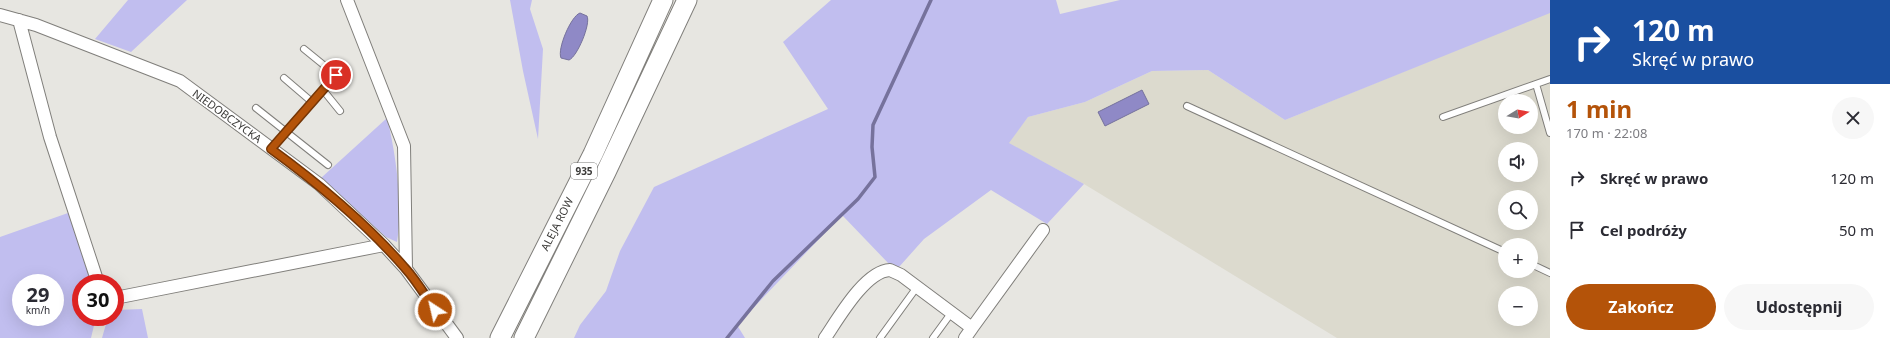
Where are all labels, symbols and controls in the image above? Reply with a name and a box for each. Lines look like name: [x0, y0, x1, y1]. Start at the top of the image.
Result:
text: 120 m: [1632, 11, 1715, 49]
icon: right: [1566, 16, 1618, 68]
text: Skręć w prawo: [1632, 47, 1754, 71]
pin: [319, 58, 353, 92]
icon: arrive: [325, 64, 347, 86]
street label: NIEDOBCZYCKA: [190, 85, 266, 146]
text: 1 min: [1566, 92, 1632, 125]
north arrow: [1498, 94, 1538, 134]
map controls: [1498, 94, 1538, 326]
button: close: [1832, 97, 1874, 139]
text: 170 m · 22:08: [1566, 124, 1647, 142]
button: sound: [1498, 142, 1538, 182]
road number: 935: [571, 163, 597, 179]
icon: right: [1566, 167, 1588, 189]
text: Skręć w prawo: [1600, 168, 1708, 188]
text: 120 m: [1830, 168, 1874, 188]
button: search: [1498, 190, 1538, 230]
street label: ALEJA ROW: [537, 194, 577, 253]
icon: arrive: [1566, 219, 1588, 241]
text: Cel podróży: [1600, 220, 1687, 240]
text: 50 m: [1839, 220, 1874, 240]
button: +: [1498, 238, 1538, 278]
speed limit sign: 30: [72, 274, 124, 326]
text: 29: [27, 281, 49, 308]
button: Zakończ: [1566, 284, 1716, 330]
button: Udostępnij: [1724, 284, 1874, 330]
button: −: [1498, 286, 1538, 326]
position arrow: [414, 289, 456, 331]
text: km/h: [26, 303, 50, 317]

